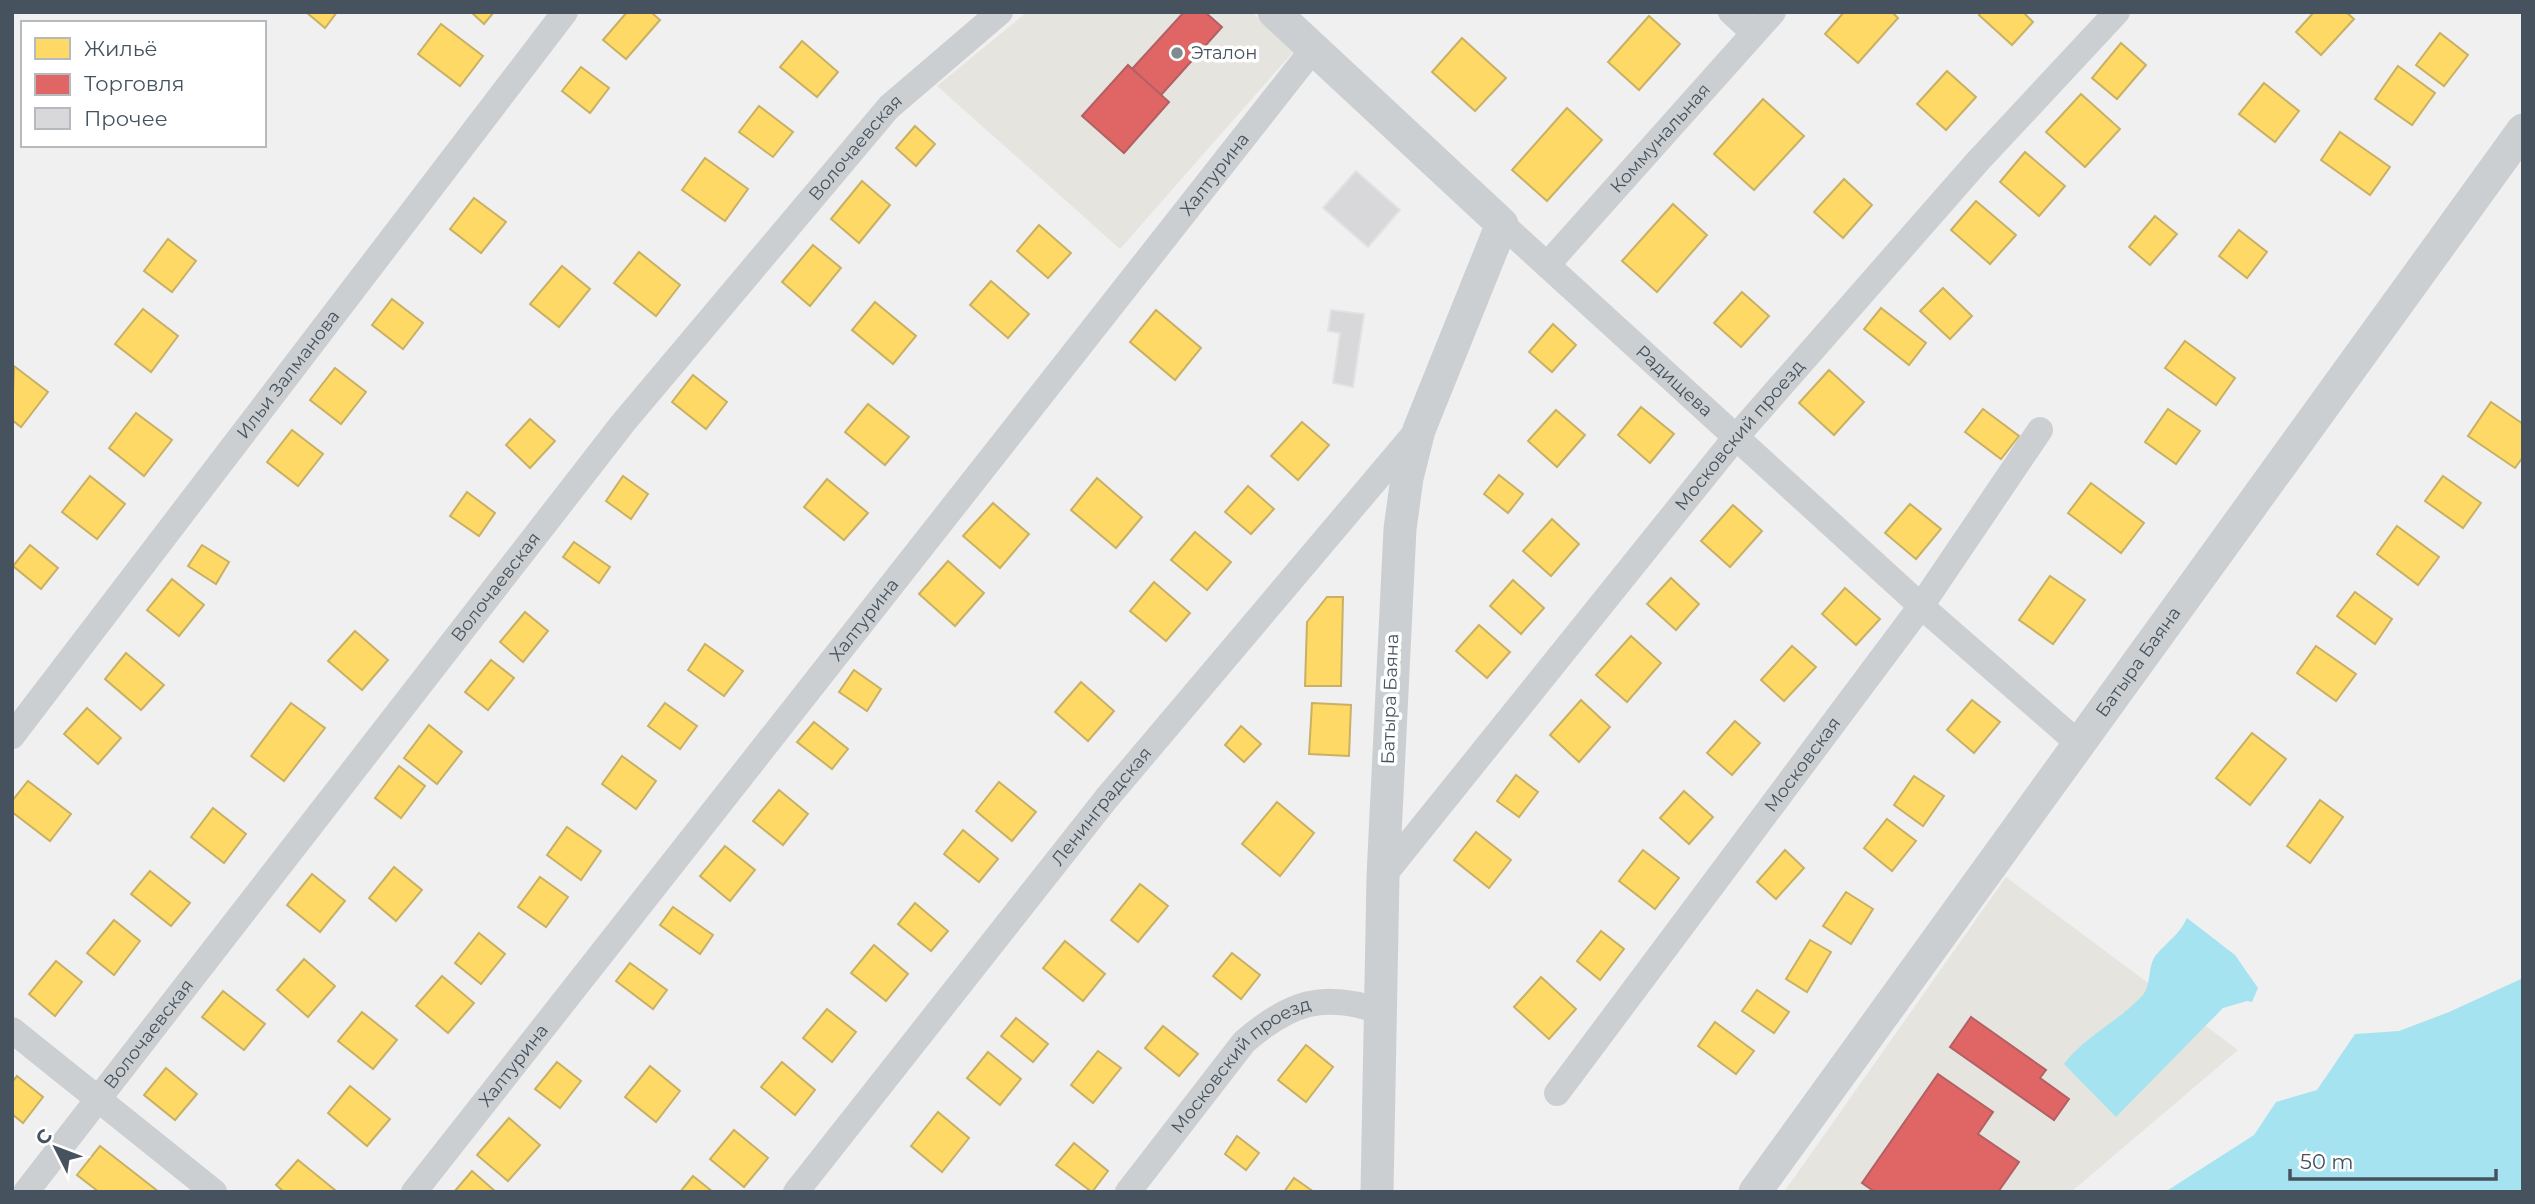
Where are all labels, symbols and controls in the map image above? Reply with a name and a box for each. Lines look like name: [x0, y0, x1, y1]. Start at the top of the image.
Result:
legend: [21, 21, 266, 147]
text: Жильё: [84, 36, 158, 61]
place label: Эталон: [1191, 42, 1257, 64]
marker: Эталон: [1169, 45, 1185, 61]
text: Торговля: [84, 71, 185, 96]
street label: Коммунальная: [1605, 79, 1715, 198]
street label: Волочаевская: [804, 90, 907, 205]
text: Прочее: [84, 106, 168, 131]
street label: Халтурина: [1175, 128, 1254, 220]
street label: Ильи Залманова: [232, 306, 344, 443]
street label: Радищева: [1631, 340, 1717, 422]
street label: Московский проезд: [1670, 355, 1810, 515]
street label: Волочаевская: [446, 528, 545, 646]
street label: Халтурина: [825, 574, 903, 666]
street label: Батыра Баяна: [2091, 603, 2186, 722]
street label: Батыра Баяна: [1377, 633, 1403, 765]
street label: Московская: [1760, 713, 1845, 817]
street label: Ленинградская: [1047, 742, 1156, 870]
street label: Волочаевская: [99, 975, 198, 1093]
street label: Московский проезд: [1166, 993, 1314, 1138]
street label: Халтурина: [474, 1020, 553, 1111]
north arrow: [21, 1113, 91, 1183]
text: С: [31, 1124, 57, 1150]
scale bar: [2290, 1138, 2496, 1182]
text: 50 m: [2300, 1149, 2354, 1174]

